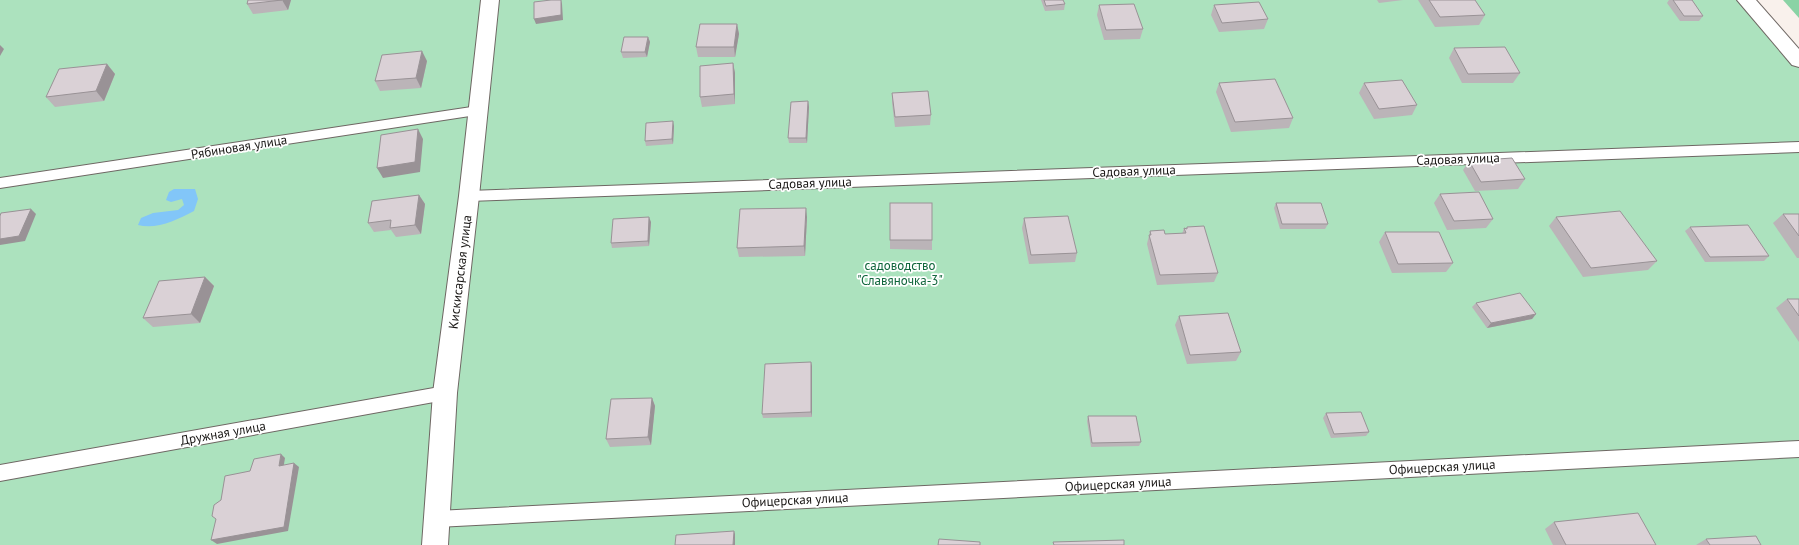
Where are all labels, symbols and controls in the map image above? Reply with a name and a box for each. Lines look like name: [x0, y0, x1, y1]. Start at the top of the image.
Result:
street label: Рябиновая улица: [190, 131, 288, 163]
street label: Садовая улица: [1416, 149, 1500, 169]
street label: Садовая улица: [1092, 161, 1176, 181]
street label: Садовая улица: [768, 173, 852, 193]
street label: Кискисарская улица: [445, 214, 475, 330]
park label: садоводство "Славяночка-3": [857, 257, 943, 289]
street label: Дружная улица: [179, 417, 267, 449]
street label: Офицерская улица: [1388, 456, 1496, 478]
street label: Офицерская улица: [1064, 473, 1172, 495]
street label: Офицерская улица: [741, 489, 849, 511]

